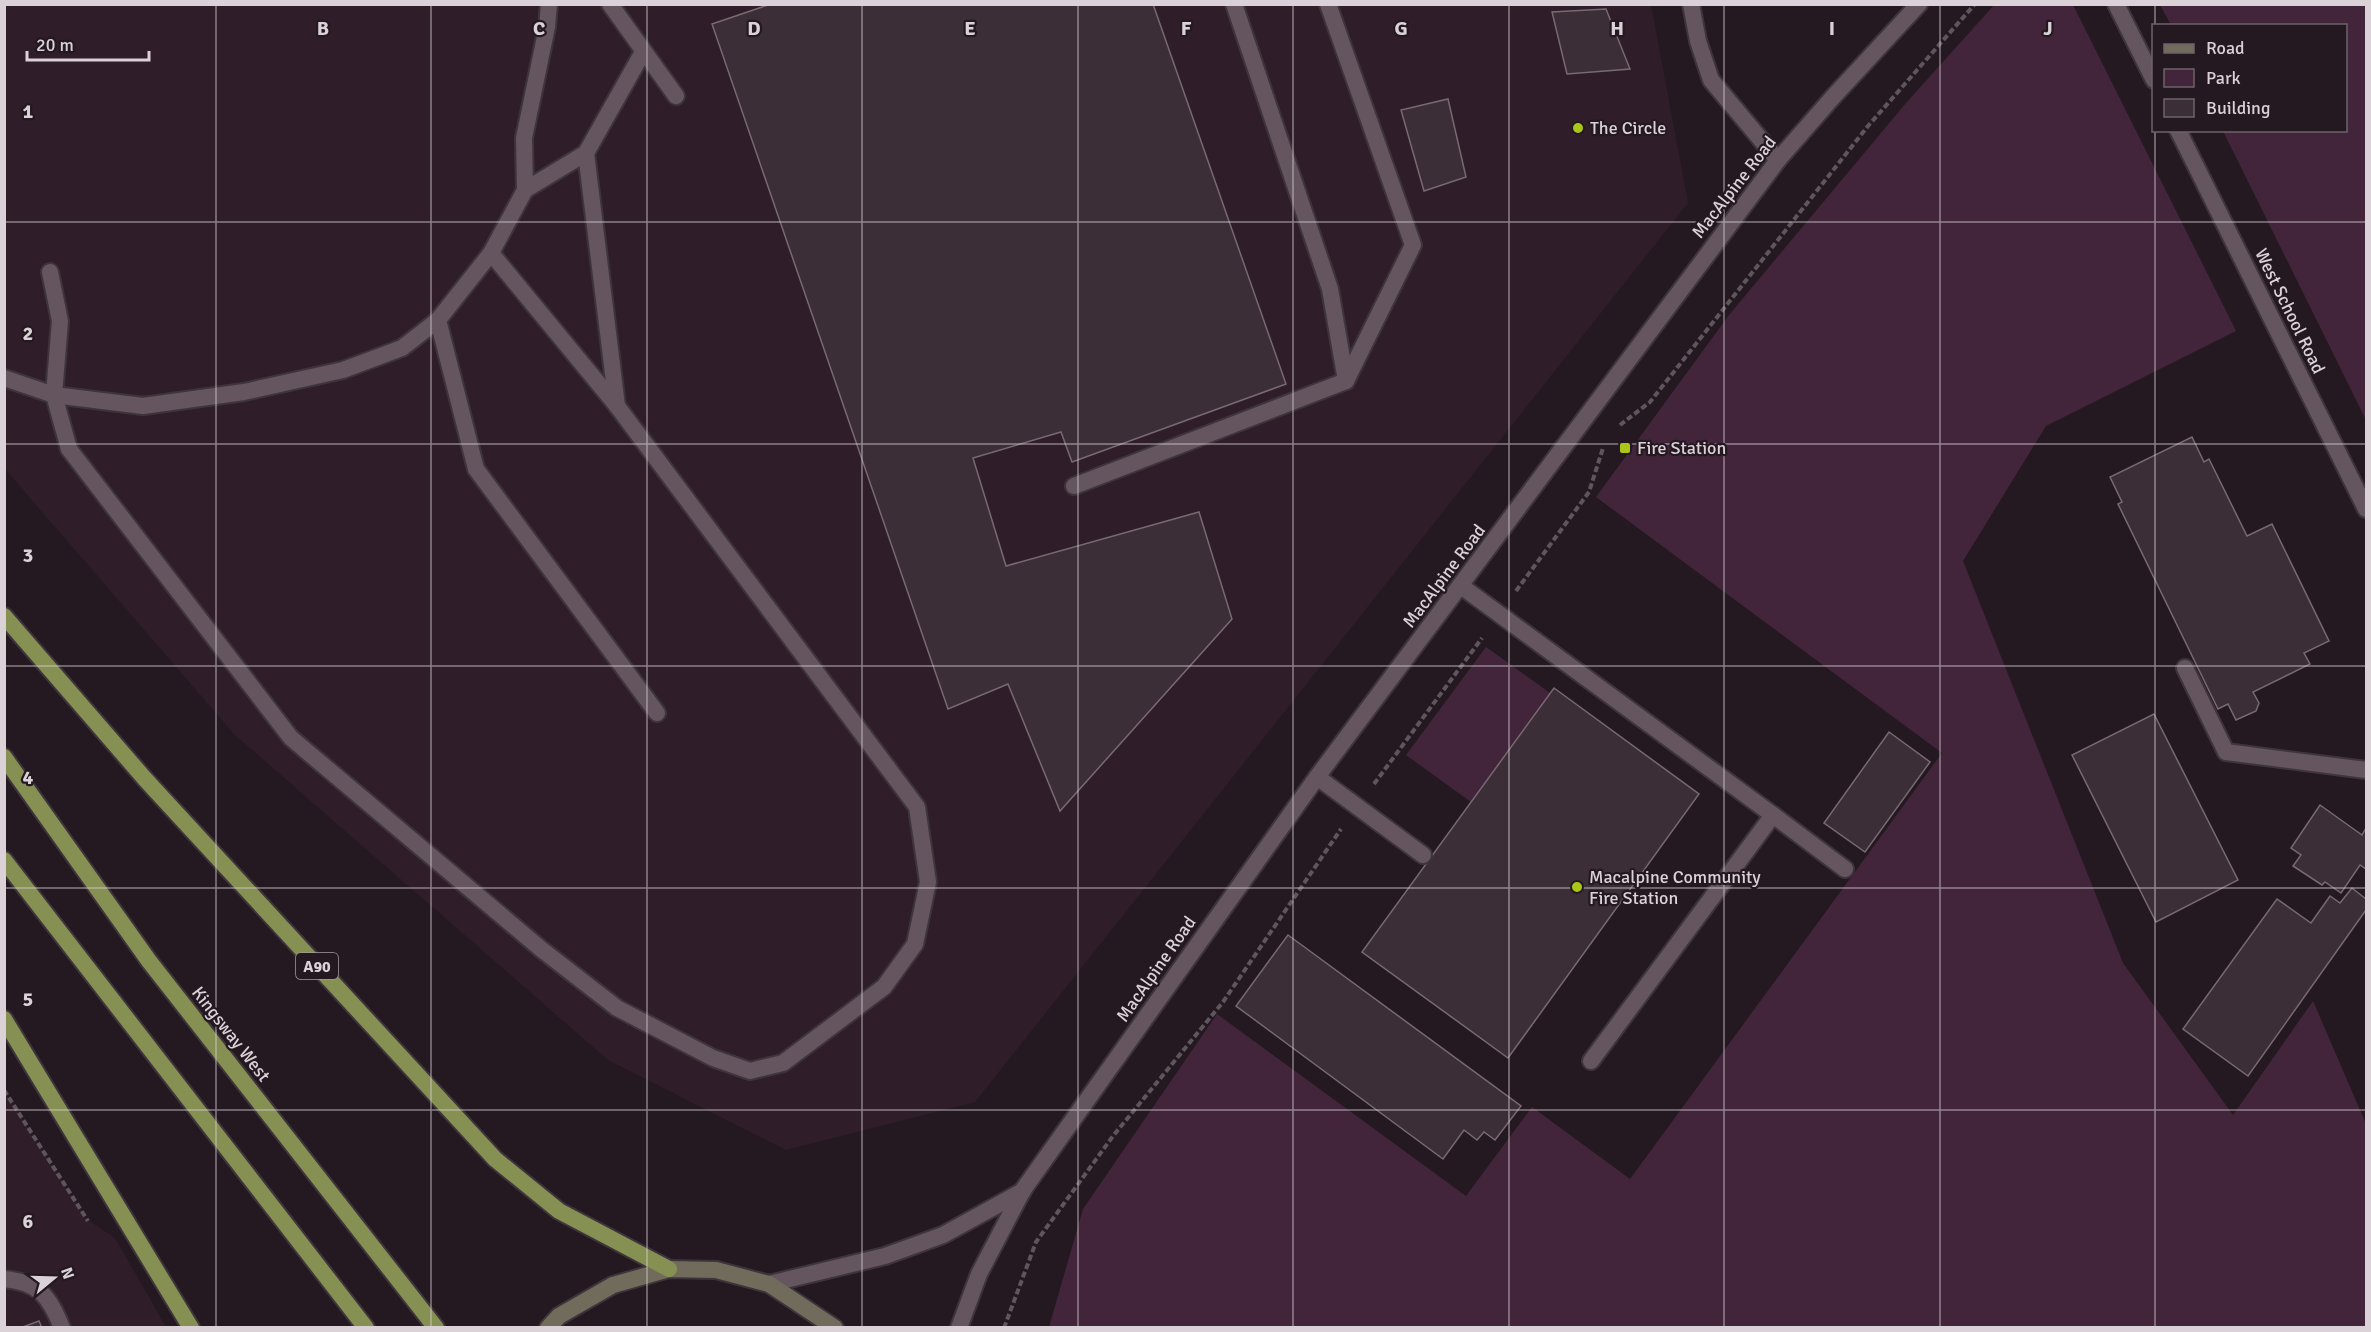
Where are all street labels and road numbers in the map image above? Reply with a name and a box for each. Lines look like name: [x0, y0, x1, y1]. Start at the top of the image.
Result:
street label: MacAlpine Road: [1687, 131, 1781, 243]
street label: West School Road: [2250, 245, 2330, 377]
street label: MacAlpine Road: [1398, 520, 1490, 632]
street label: MacAlpine Road: [1111, 912, 1201, 1026]
road number: A90: [296, 953, 338, 979]
street label: Kingsway West: [187, 982, 275, 1086]

